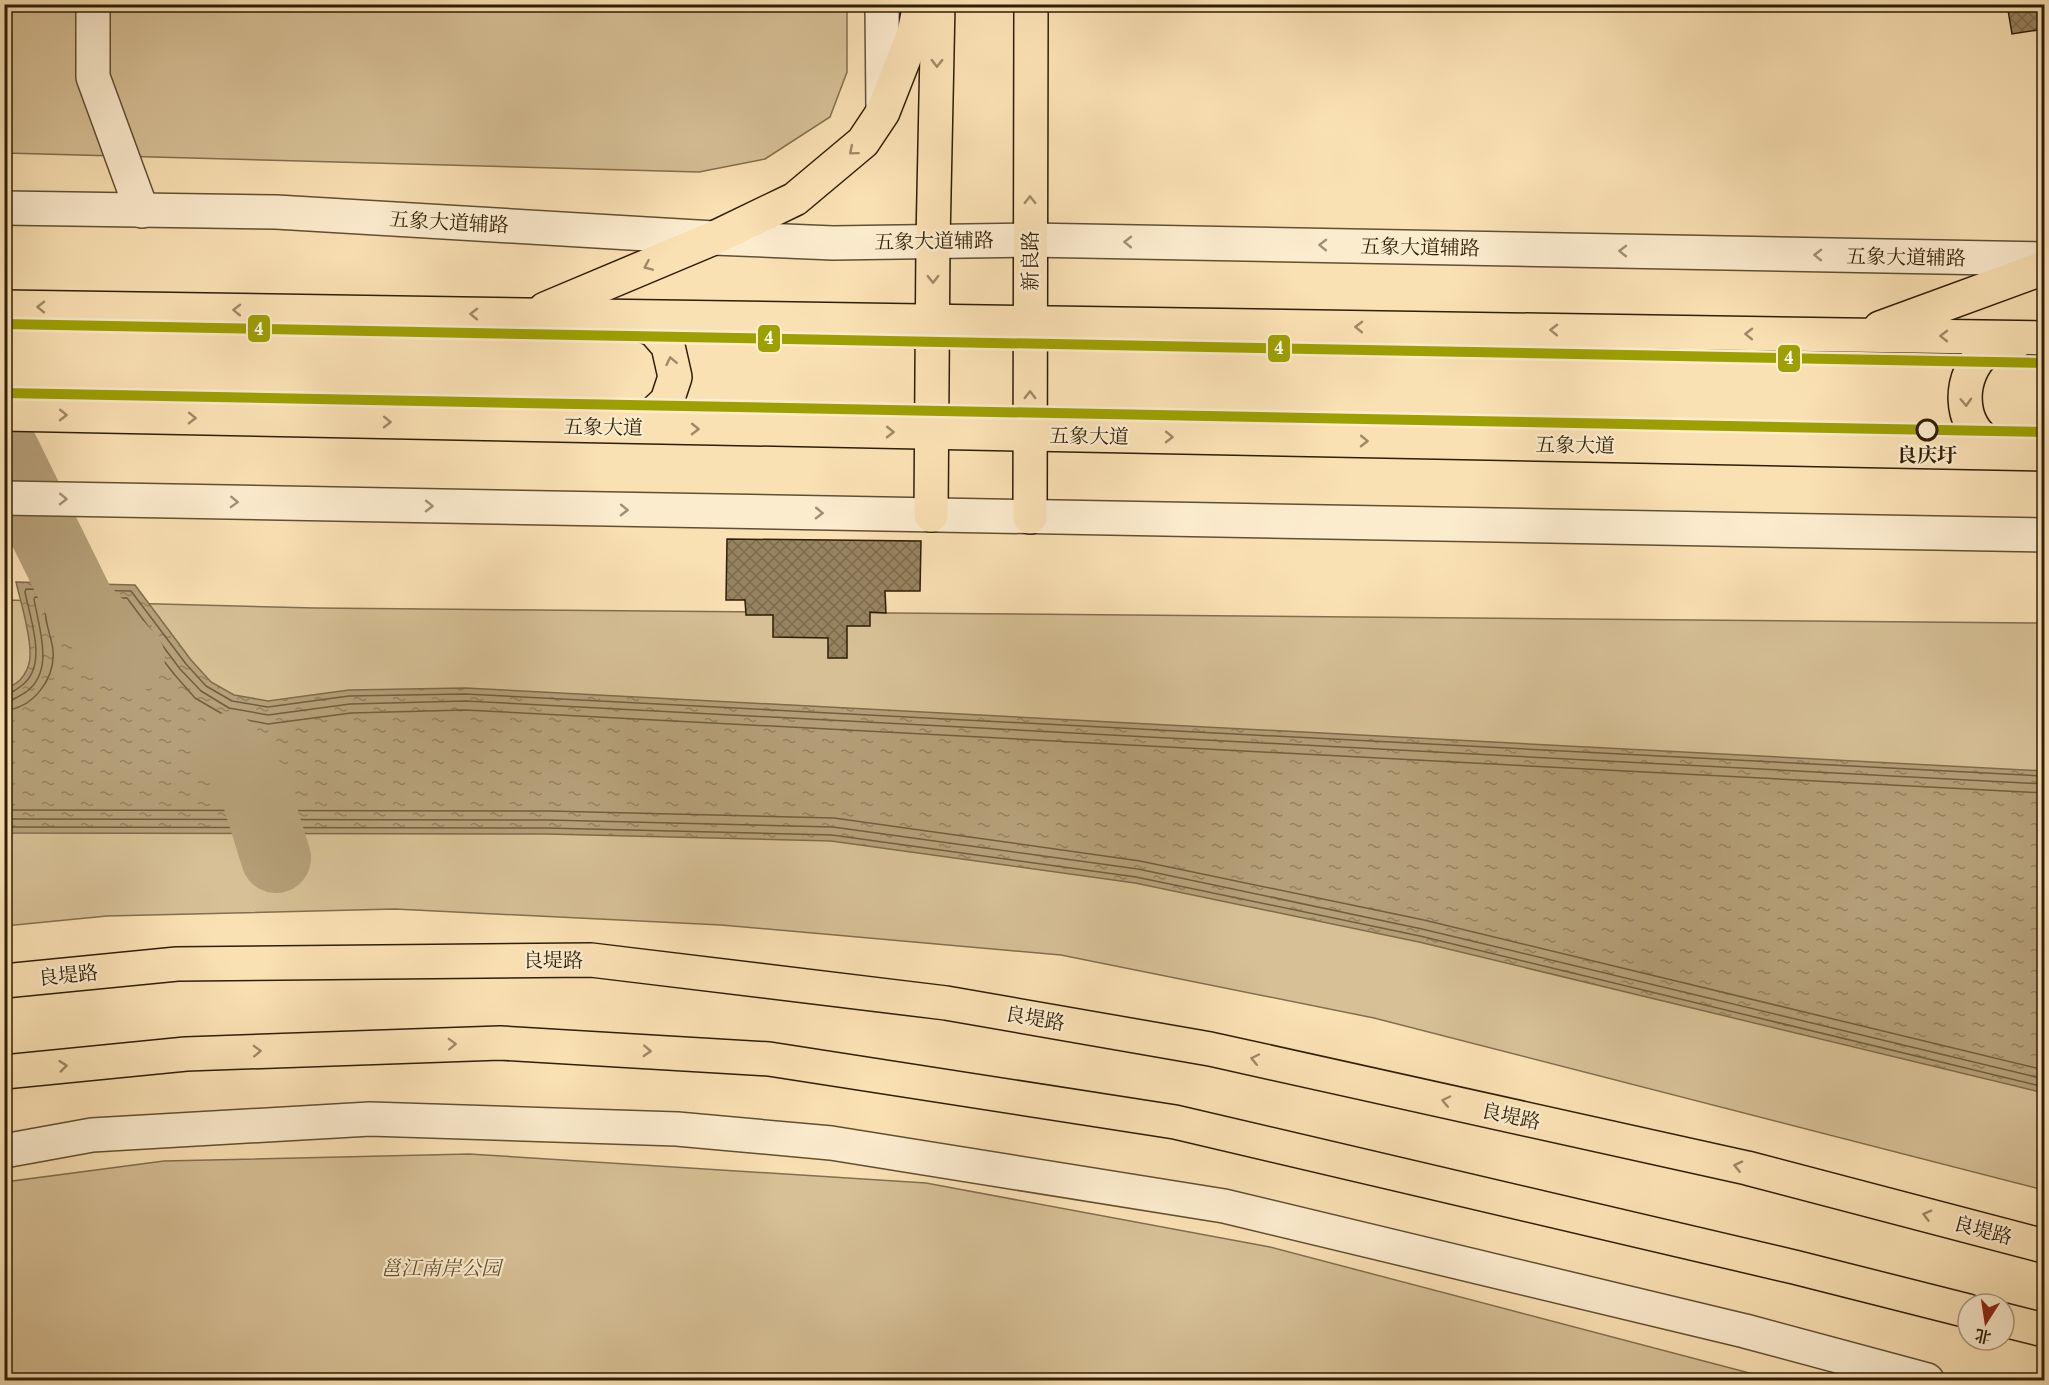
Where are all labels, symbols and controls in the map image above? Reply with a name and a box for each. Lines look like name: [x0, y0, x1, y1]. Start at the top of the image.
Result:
one-way arrow: [930, 58, 943, 67]
one-way arrow: [849, 143, 860, 154]
one-way arrow: [1024, 196, 1036, 205]
street label: 五象大道辅路: [388, 207, 510, 237]
street label: 五象大道辅路: [874, 228, 994, 254]
street label: 新良路: [1018, 231, 1042, 291]
street label: 五象大道辅路: [1360, 234, 1480, 260]
one-way arrow: [1124, 236, 1133, 248]
one-way arrow: [1319, 239, 1328, 252]
street label: 五象大道辅路: [1846, 244, 1966, 270]
one-way arrow: [1619, 245, 1628, 257]
one-way arrow: [1814, 249, 1823, 261]
one-way arrow: [643, 259, 654, 271]
one-way arrow: [927, 274, 939, 283]
one-way arrow: [37, 301, 46, 313]
one-way arrow: [232, 304, 241, 316]
one-way arrow: [469, 307, 478, 320]
line badge: 4: [247, 314, 271, 343]
text: 4: [254, 319, 264, 339]
one-way arrow: [1355, 321, 1364, 334]
line badge: 4: [757, 324, 781, 353]
one-way arrow: [1550, 324, 1559, 337]
one-way arrow: [1745, 327, 1754, 340]
text: 4: [764, 328, 774, 348]
one-way arrow: [1940, 330, 1949, 342]
line badge: 4: [1267, 334, 1291, 363]
text: 4: [1274, 338, 1284, 358]
line badge: 4: [1777, 344, 1801, 373]
text: 4: [1784, 348, 1794, 368]
one-way arrow: [666, 357, 679, 367]
one-way arrow: [1024, 391, 1036, 400]
one-way arrow: [1960, 397, 1973, 406]
one-way arrow: [58, 409, 67, 422]
one-way arrow: [188, 412, 197, 424]
street label: 五象大道: [563, 414, 643, 440]
one-way arrow: [383, 416, 392, 428]
marker: 良庆圩: [1916, 419, 1938, 441]
one-way arrow: [691, 422, 700, 435]
street label: 五象大道: [1049, 423, 1129, 449]
one-way arrow: [886, 426, 895, 439]
one-way arrow: [1165, 431, 1174, 444]
street label: 五象大道: [1535, 432, 1615, 458]
one-way arrow: [1360, 435, 1369, 447]
place label: 良庆圩: [1897, 443, 1957, 467]
one-way arrow: [58, 492, 67, 505]
one-way arrow: [230, 495, 239, 508]
one-way arrow: [425, 500, 434, 512]
one-way arrow: [620, 504, 629, 516]
one-way arrow: [815, 507, 824, 519]
street label: 良堤路: [523, 948, 583, 972]
street label: 良堤路: [37, 960, 99, 990]
street label: 良堤路: [1003, 1001, 1067, 1035]
one-way arrow: [447, 1038, 456, 1051]
one-way arrow: [253, 1045, 262, 1058]
one-way arrow: [642, 1045, 651, 1058]
one-way arrow: [1250, 1053, 1260, 1066]
one-way arrow: [58, 1060, 67, 1073]
one-way arrow: [1441, 1095, 1451, 1108]
street label: 良堤路: [1479, 1098, 1543, 1134]
one-way arrow: [1734, 1160, 1744, 1173]
one-way arrow: [1922, 1210, 1932, 1223]
street label: 良堤路: [1951, 1211, 2015, 1249]
park label: 邕江南岸公园: [381, 1256, 504, 1280]
north arrow: [1956, 1292, 2016, 1352]
text: 北: [1973, 1325, 1993, 1348]

